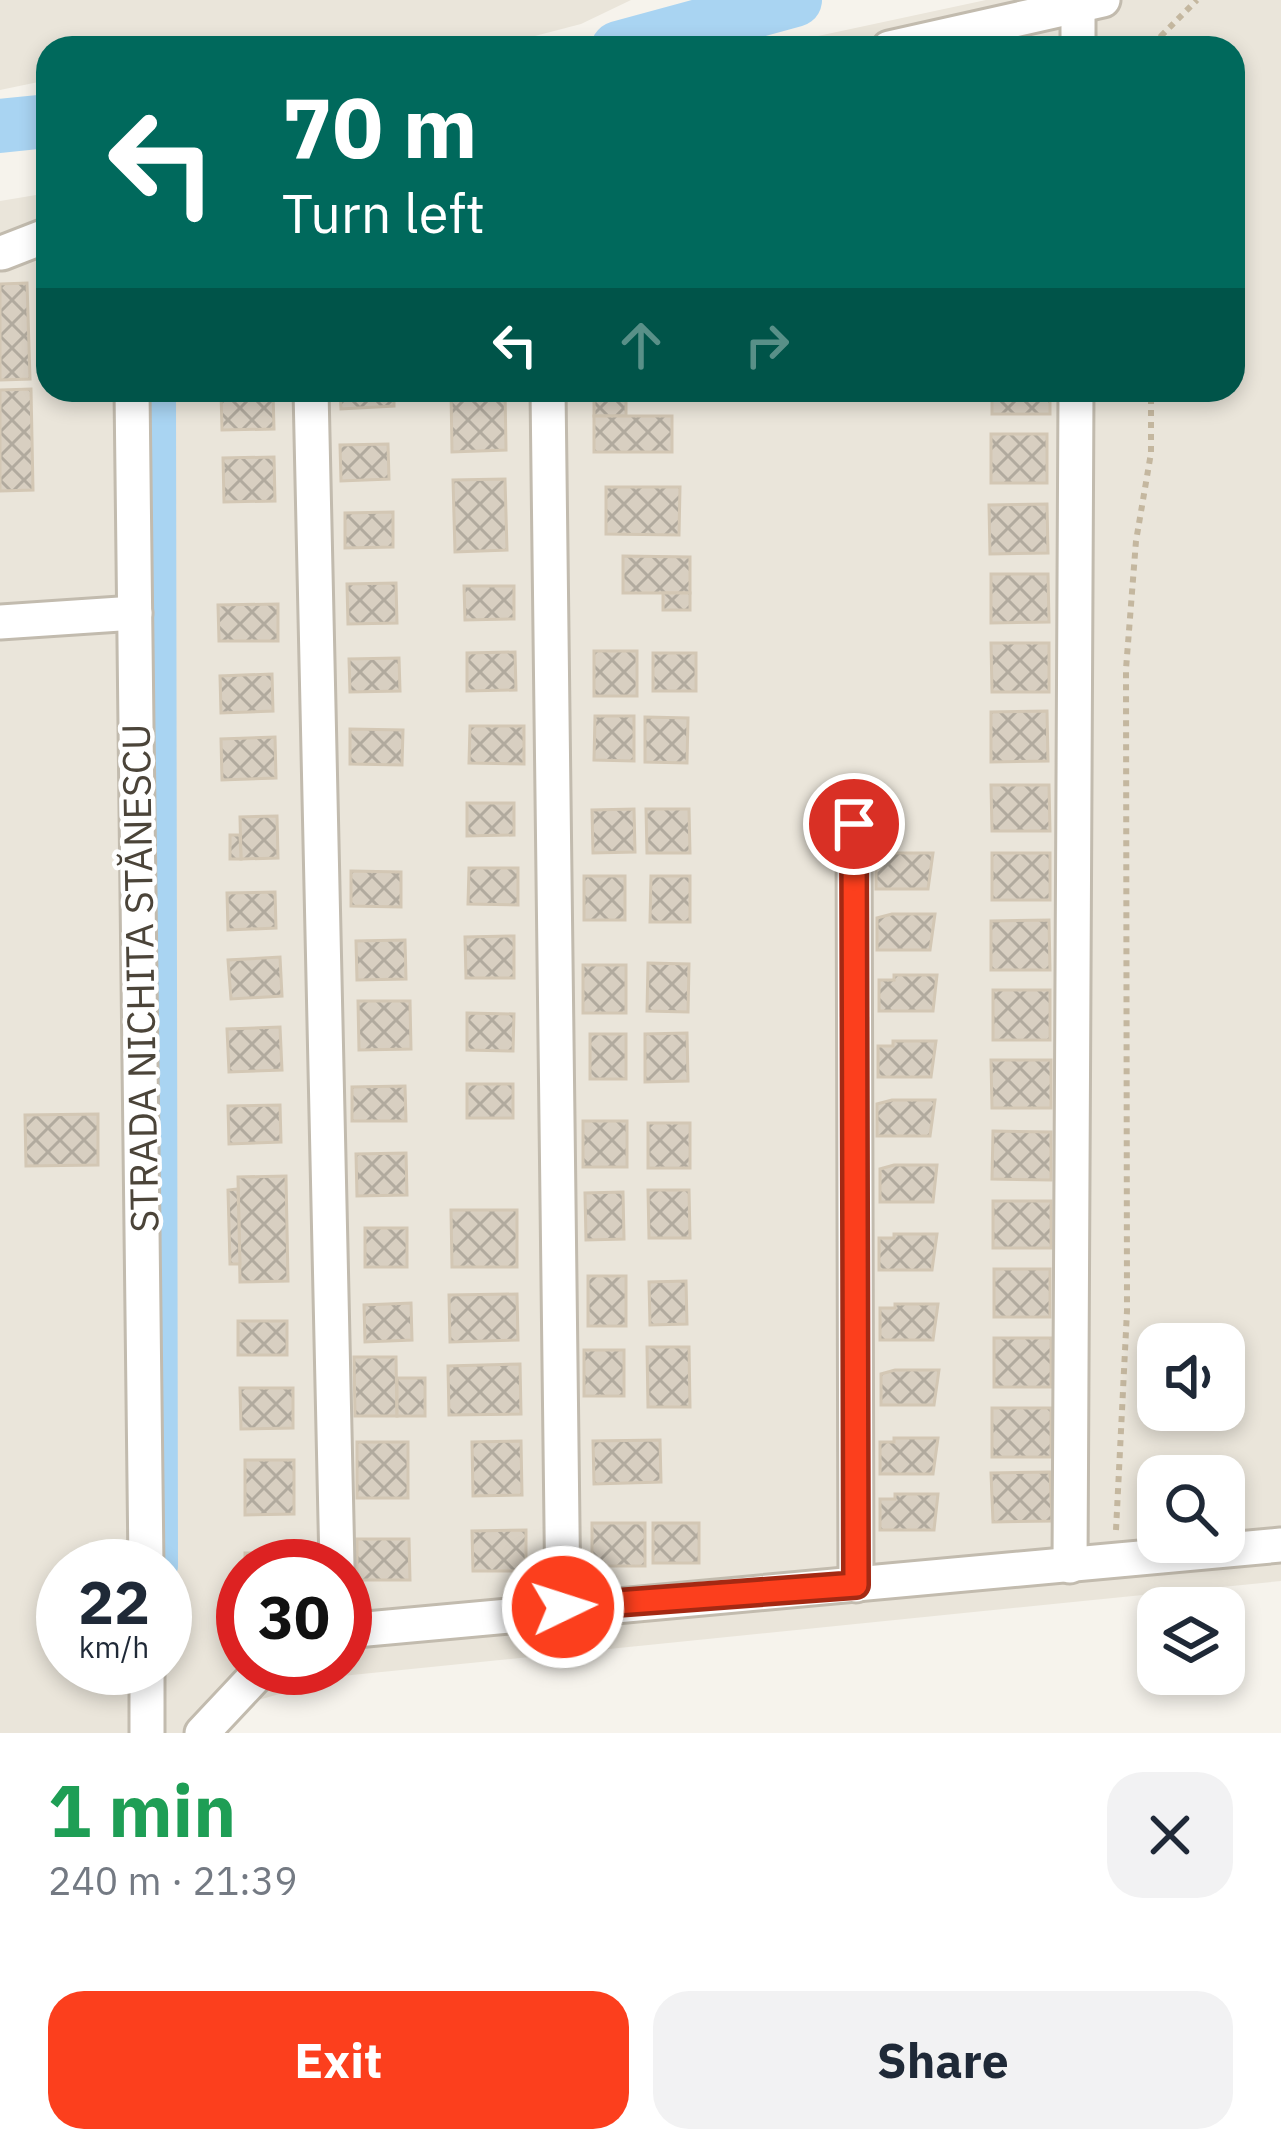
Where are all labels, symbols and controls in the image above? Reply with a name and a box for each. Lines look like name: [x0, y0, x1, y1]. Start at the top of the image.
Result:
text: 70 m: [282, 72, 478, 181]
icon: left: [84, 84, 240, 240]
text: Turn left: [282, 178, 485, 248]
icon: left: [482, 312, 548, 378]
icon: ahead: [608, 312, 674, 378]
icon: right: [734, 312, 800, 378]
street label: STRADA NICHITA STĂNESCU: [110, 723, 169, 1233]
pin: [803, 773, 905, 875]
icon: arrive: [821, 791, 887, 857]
map controls: [1137, 1323, 1245, 1695]
button: sound: [1137, 1323, 1245, 1431]
button: search: [1137, 1455, 1245, 1563]
speed limit sign: 30: [216, 1539, 372, 1695]
position arrow: [500, 1544, 626, 1670]
text: 22: [78, 1562, 150, 1641]
button: layers: [1137, 1587, 1245, 1695]
text: km/h: [79, 1627, 149, 1666]
text: 1 min: [48, 1763, 236, 1857]
button: close: [1107, 1772, 1233, 1898]
text: 240 m · 21:39: [48, 1855, 298, 1906]
button: Exit: [48, 1991, 629, 2129]
button: Share: [653, 1991, 1233, 2129]

